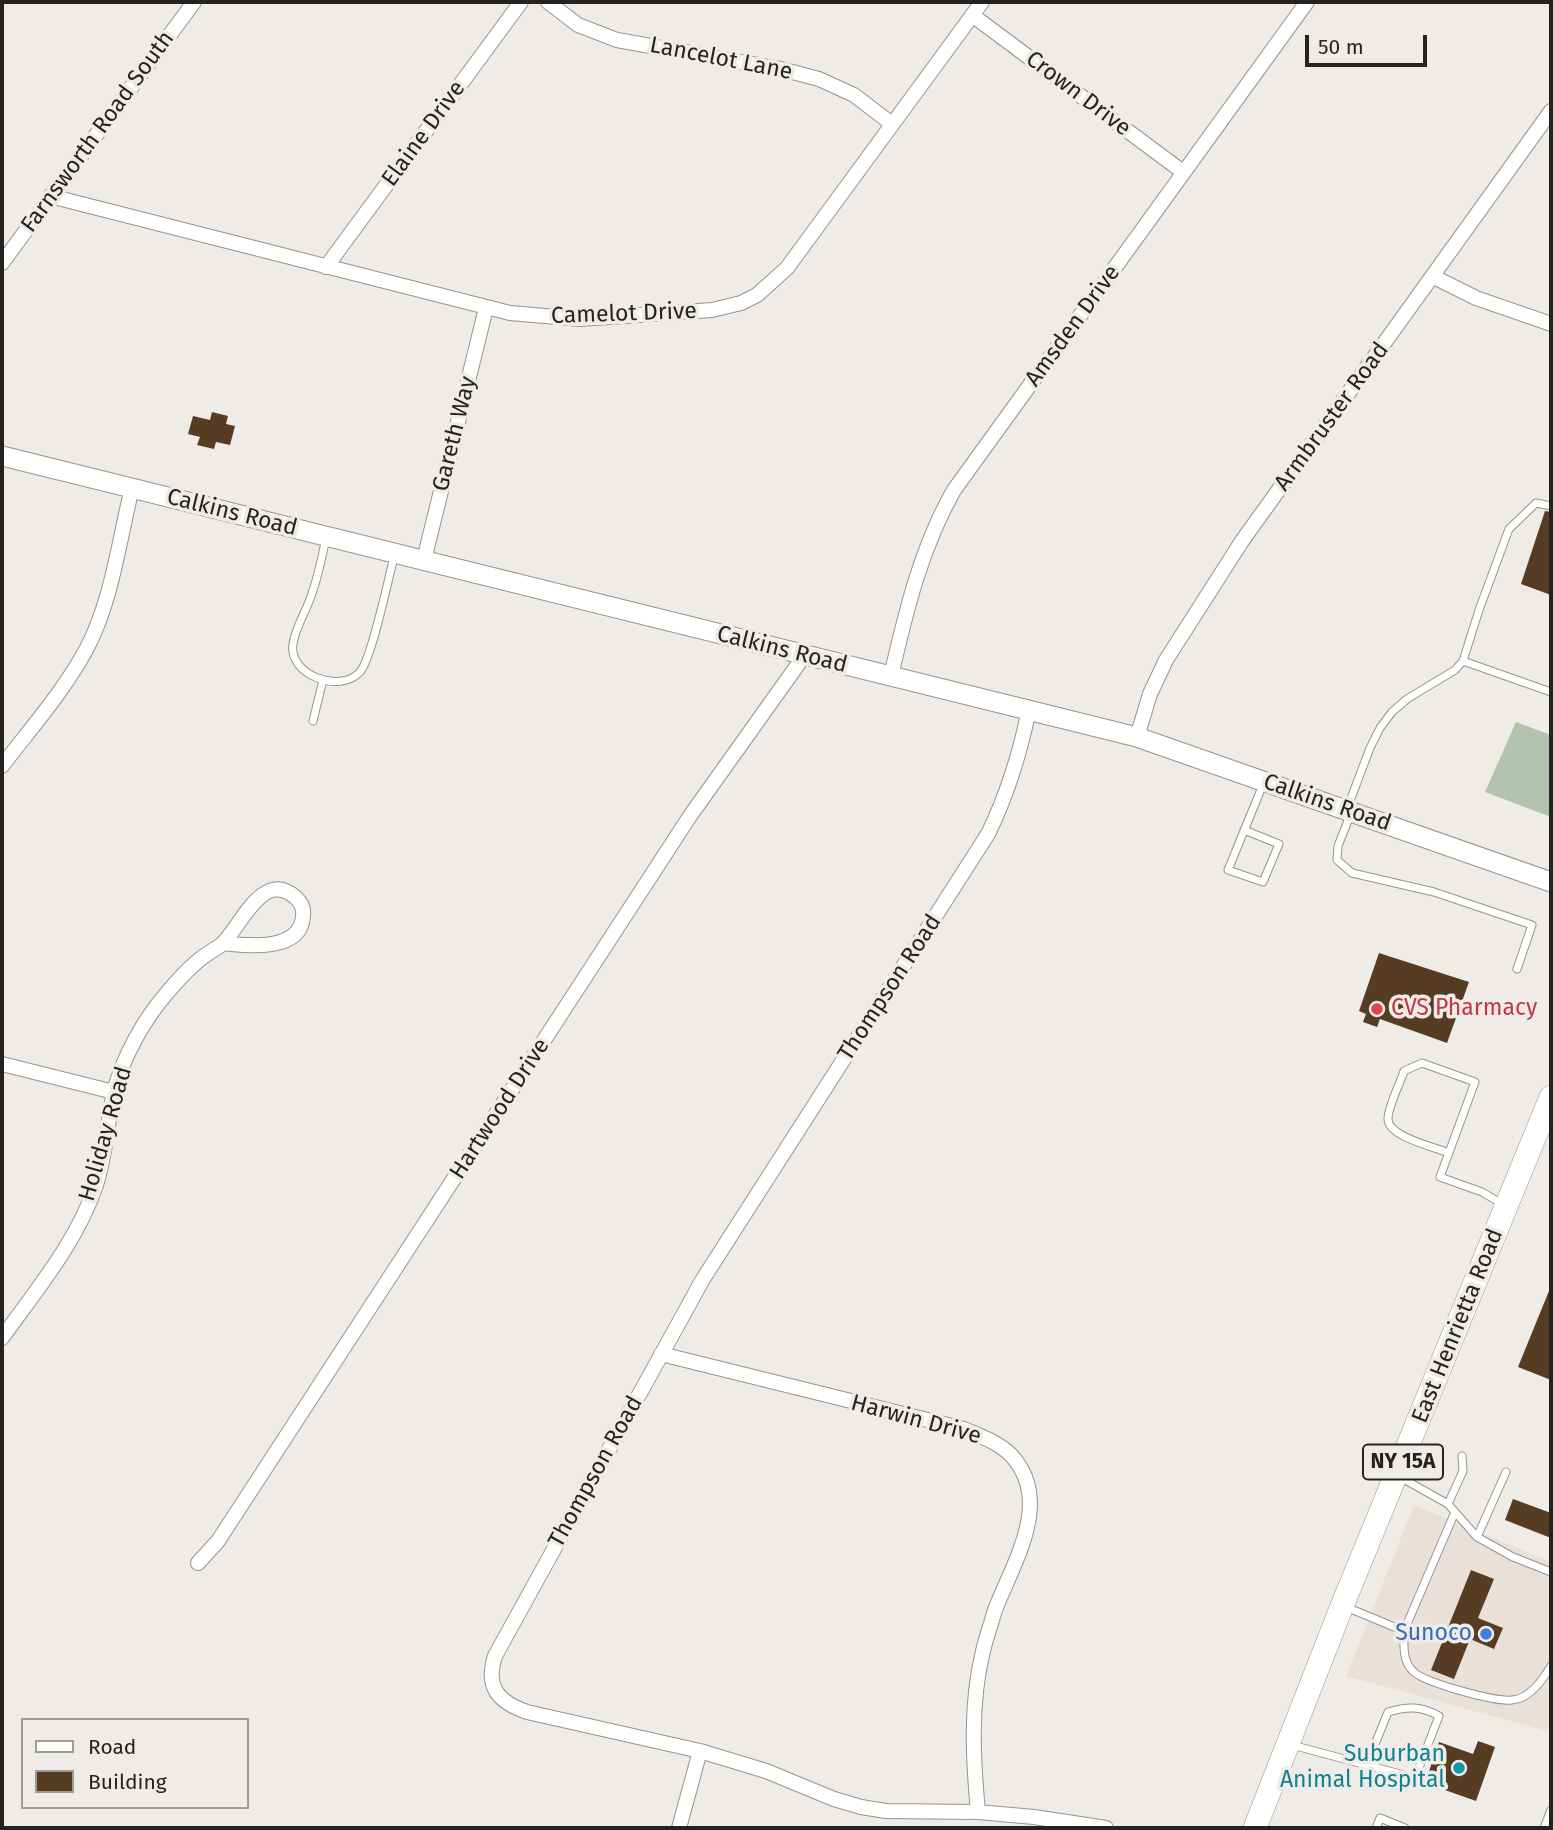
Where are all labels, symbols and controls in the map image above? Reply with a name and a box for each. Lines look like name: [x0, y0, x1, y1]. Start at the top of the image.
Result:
scale bar: [1308, 21, 1430, 65]
street label: Farnsworth Road South: [16, 26, 180, 238]
street label: Lancelot Lane: [647, 32, 795, 86]
text: 50 m: [1318, 34, 1364, 60]
street label: Crown Drive: [1020, 46, 1136, 142]
street label: Elaine Drive: [376, 76, 472, 192]
street label: Amsden Drive: [1020, 260, 1126, 392]
street label: Camelot Drive: [551, 298, 697, 330]
street label: Armbruster Road: [1269, 337, 1395, 497]
street label: Gareth Way: [427, 374, 483, 494]
street label: Calkins Road: [164, 483, 300, 543]
street label: Calkins Road: [714, 620, 850, 680]
street label: Calkins Road: [1259, 768, 1395, 838]
street label: Thompson Road: [832, 910, 948, 1066]
place label: CVS Pharmacy: [1391, 995, 1537, 1023]
marker: CVS Pharmacy: [1369, 1001, 1385, 1017]
street label: Hartwood Drive: [444, 1033, 556, 1185]
street label: Holiday Road: [74, 1064, 138, 1204]
street label: East Henrietta Road: [1406, 1225, 1510, 1427]
street label: Harwin Drive: [848, 1389, 984, 1451]
street label: Thompson Road: [543, 1391, 649, 1553]
road number: NY 15A: [1363, 1444, 1443, 1480]
place label: Sunoco: [1395, 1620, 1472, 1648]
marker: Sunoco: [1478, 1626, 1494, 1642]
legend: [21, 1718, 248, 1809]
text: Road: [88, 1734, 136, 1760]
place label: Suburban Animal Hospital: [1280, 1741, 1445, 1795]
marker: Suburban Animal Hospital: [1451, 1760, 1467, 1776]
text: Building: [88, 1769, 167, 1795]

